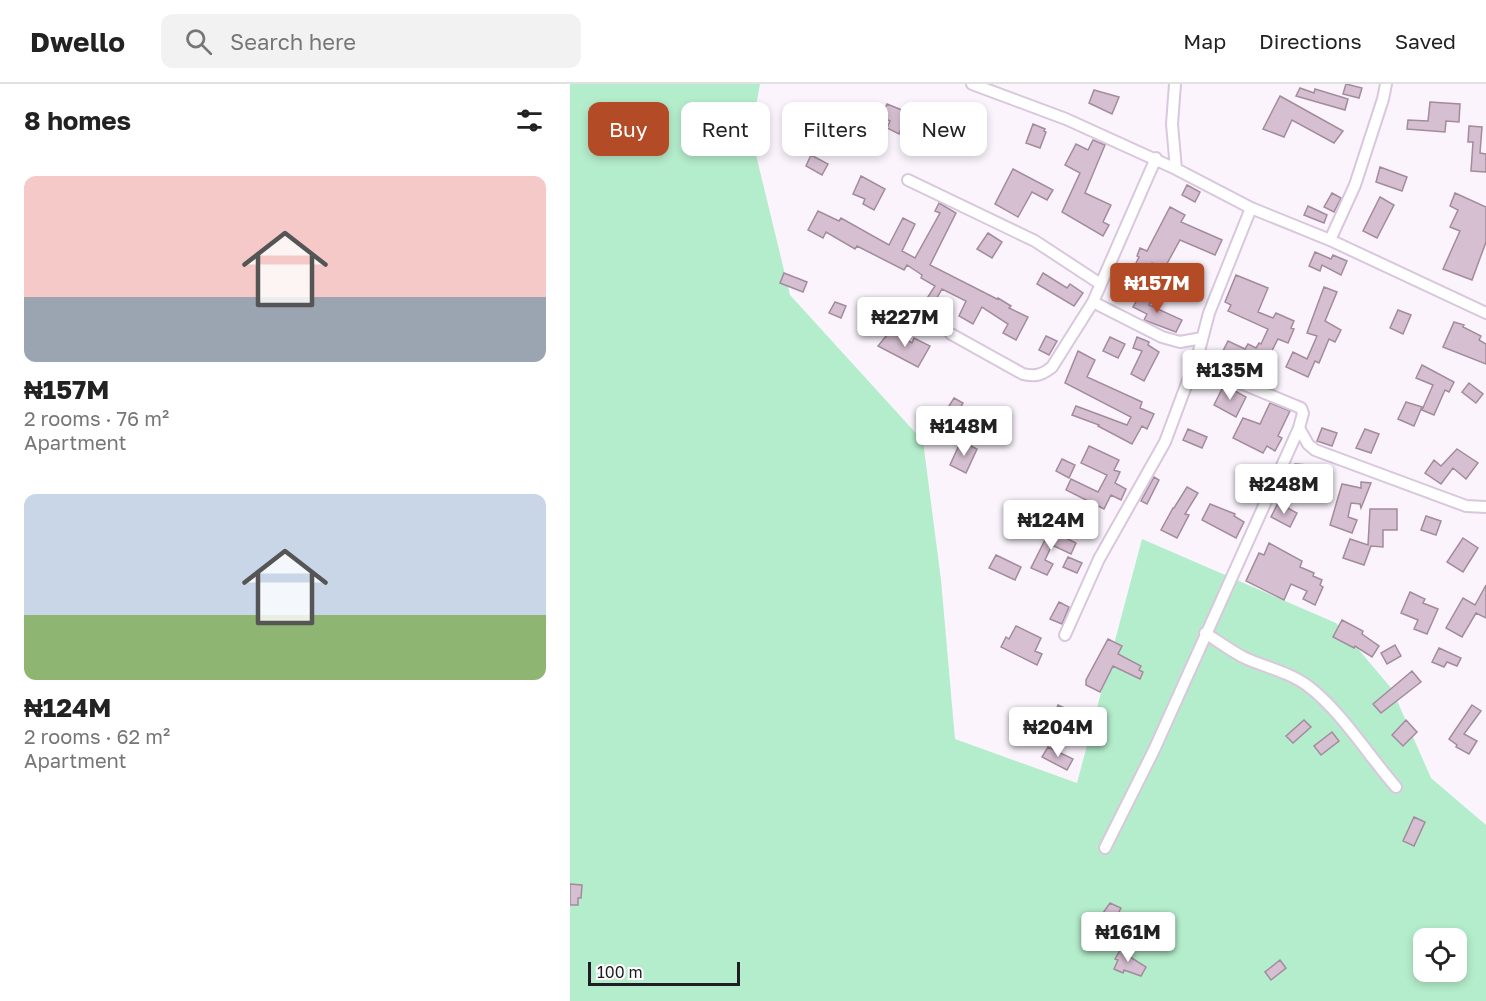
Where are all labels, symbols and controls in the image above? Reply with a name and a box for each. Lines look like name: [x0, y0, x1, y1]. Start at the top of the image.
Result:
search box: [161, 14, 581, 68]
text: Dwello: [30, 25, 125, 58]
icon: search: [182, 25, 215, 58]
text: Search here: [230, 28, 356, 55]
text: Map: [1183, 28, 1226, 54]
text: Directions: [1259, 28, 1362, 54]
text: Saved: [1395, 28, 1456, 54]
chip: Buy: [588, 102, 669, 156]
chip: Rent: [681, 102, 770, 156]
chip: Filters: [782, 102, 888, 156]
chip: New: [900, 102, 987, 156]
icon: filters: [513, 104, 546, 137]
text: 8 homes: [24, 105, 131, 136]
icon: home: [231, 215, 339, 323]
pin: ₦157M: [1115, 263, 1199, 314]
text: ₦157M: [1124, 270, 1190, 294]
pin: ₦227M: [863, 297, 947, 348]
text: ₦227M: [871, 304, 939, 328]
pin: ₦135M: [1188, 350, 1272, 401]
text: ₦135M: [1197, 357, 1263, 381]
text: ₦157M: [24, 374, 109, 405]
text: 2 rooms · 76 m²: [24, 406, 169, 430]
pin: ₦148M: [922, 406, 1006, 457]
text: ₦148M: [930, 413, 998, 437]
text: Apartment: [24, 430, 127, 454]
pin: ₦248M: [1242, 464, 1326, 515]
text: ₦248M: [1249, 471, 1319, 495]
pin: ₦124M: [1009, 500, 1093, 551]
text: ₦124M: [1017, 507, 1085, 531]
icon: home: [231, 533, 339, 641]
text: ₦124M: [24, 692, 111, 723]
pin: ₦204M: [1016, 707, 1100, 758]
text: ₦204M: [1023, 714, 1093, 738]
text: 2 rooms · 62 m²: [24, 724, 170, 748]
text: Apartment: [24, 748, 127, 772]
pin: ₦161M: [1086, 912, 1170, 963]
text: ₦161M: [1095, 919, 1161, 943]
map controls: [1413, 928, 1467, 982]
button: locate: [1413, 928, 1467, 982]
scale bar: [588, 959, 740, 986]
text: 100 m: [597, 962, 643, 982]

